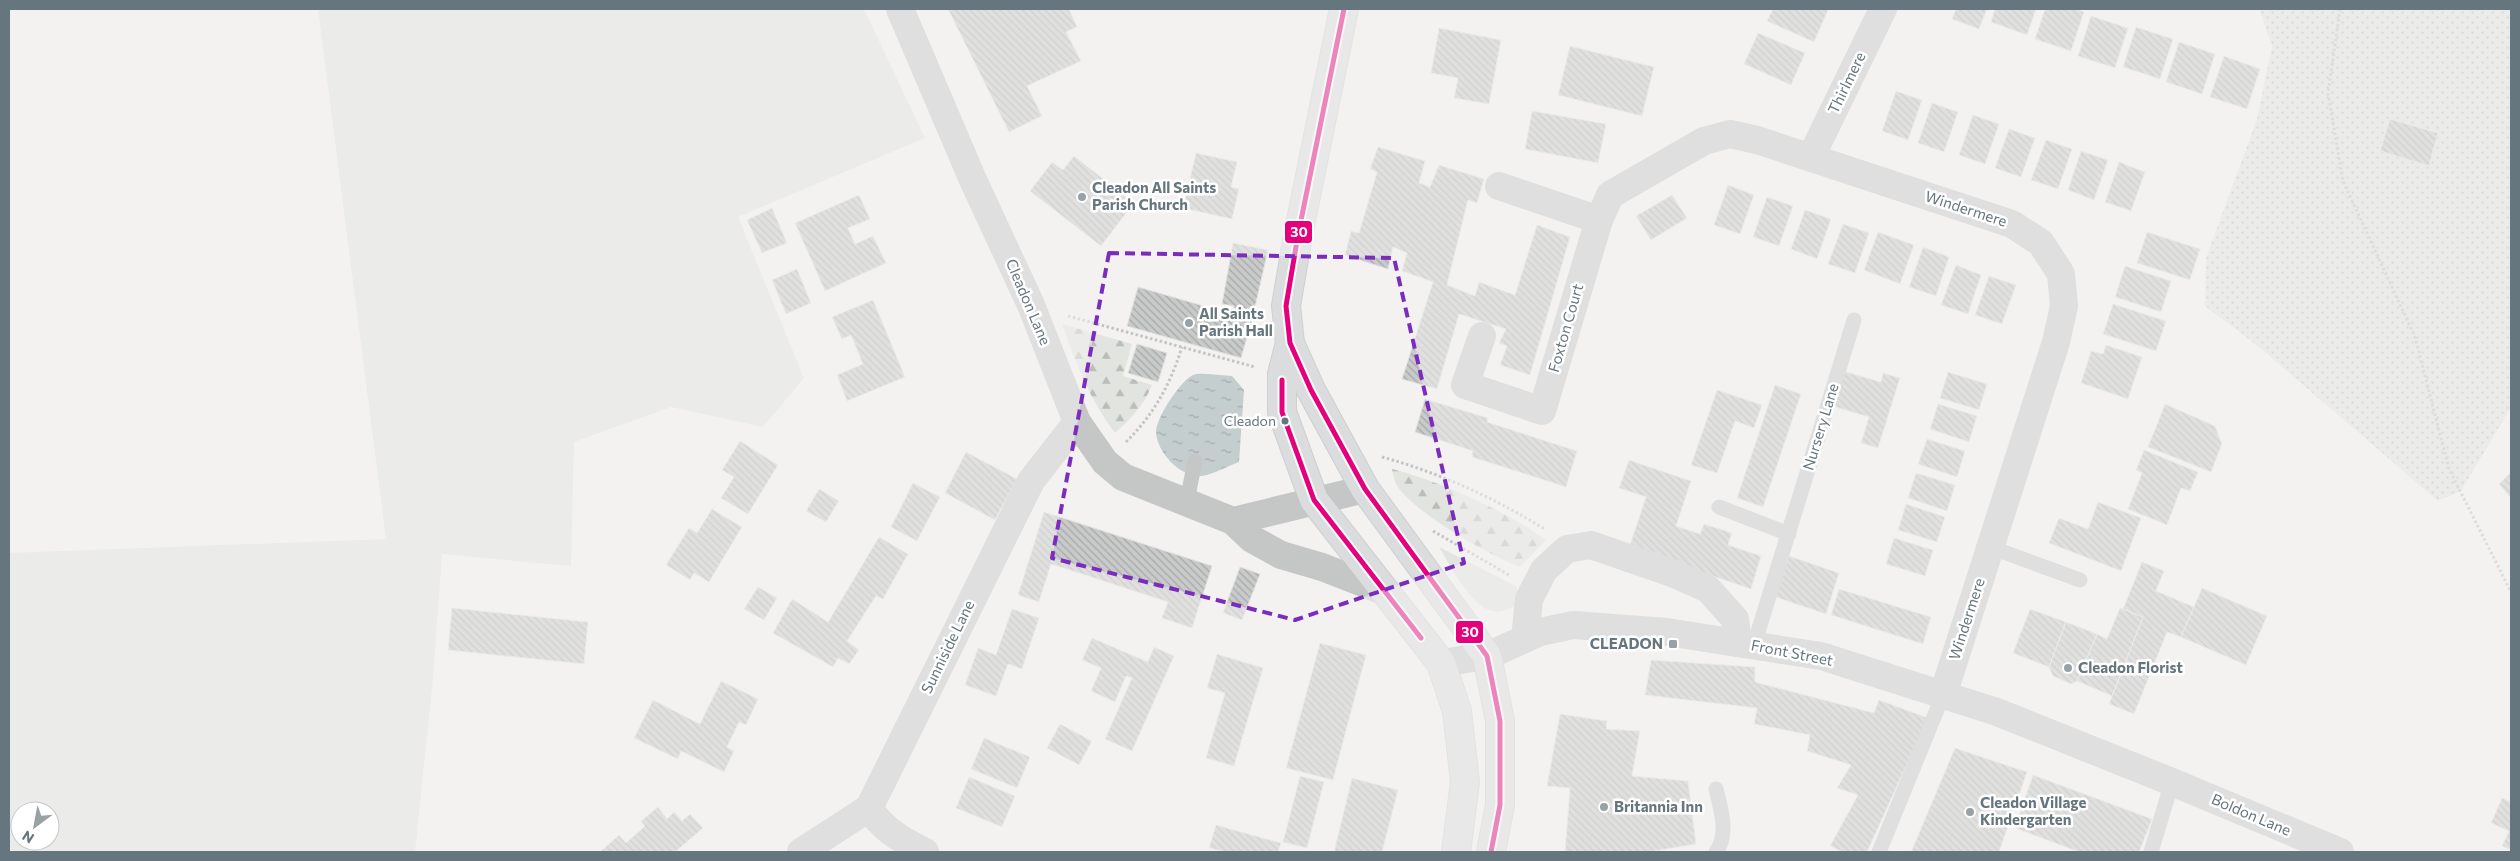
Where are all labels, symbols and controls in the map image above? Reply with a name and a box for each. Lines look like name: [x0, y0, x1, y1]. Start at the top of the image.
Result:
street label: Thirlmere: [1823, 49, 1869, 116]
place label: Cleadon All Saints Parish Church: [1092, 178, 1216, 213]
street label: Windermere: [1923, 186, 2010, 230]
marker: Cleadon All Saints Parish Church: [1076, 191, 1088, 203]
line badge: 30: [1284, 220, 1313, 244]
text: 30: [1290, 223, 1308, 240]
street label: Cleadon Lane: [1003, 256, 1055, 347]
street label: Foxton Court: [1544, 281, 1586, 374]
place label: All Saints Parish Hall: [1199, 304, 1273, 339]
marker: All Saints Parish Hall: [1183, 317, 1195, 329]
street label: Nursery Lane: [1798, 381, 1842, 472]
place label: Cleadon: [1224, 412, 1276, 429]
marker: Cleadon: [1280, 416, 1290, 426]
street label: Windermere: [1944, 575, 1988, 662]
street label: Sunniside Lane: [917, 597, 977, 696]
line badge: 30: [1455, 620, 1484, 644]
text: 30: [1461, 623, 1479, 640]
place label: CLEADON: [1590, 634, 1663, 652]
street label: Front Street: [1750, 635, 1835, 669]
marker: CLEADON: [1667, 638, 1679, 650]
place label: Cleadon Florist: [2078, 658, 2183, 676]
marker: Cleadon Florist: [2062, 662, 2074, 674]
street label: Boldon Lane: [2209, 789, 2294, 839]
place label: Cleadon Village Kindergarten: [1980, 793, 2086, 828]
place label: Britannia Inn: [1614, 797, 1703, 815]
north arrow: [10, 801, 60, 851]
marker: Britannia Inn: [1598, 801, 1610, 813]
marker: Cleadon Village Kindergarten: [1964, 806, 1976, 818]
text: N: [19, 827, 37, 847]

